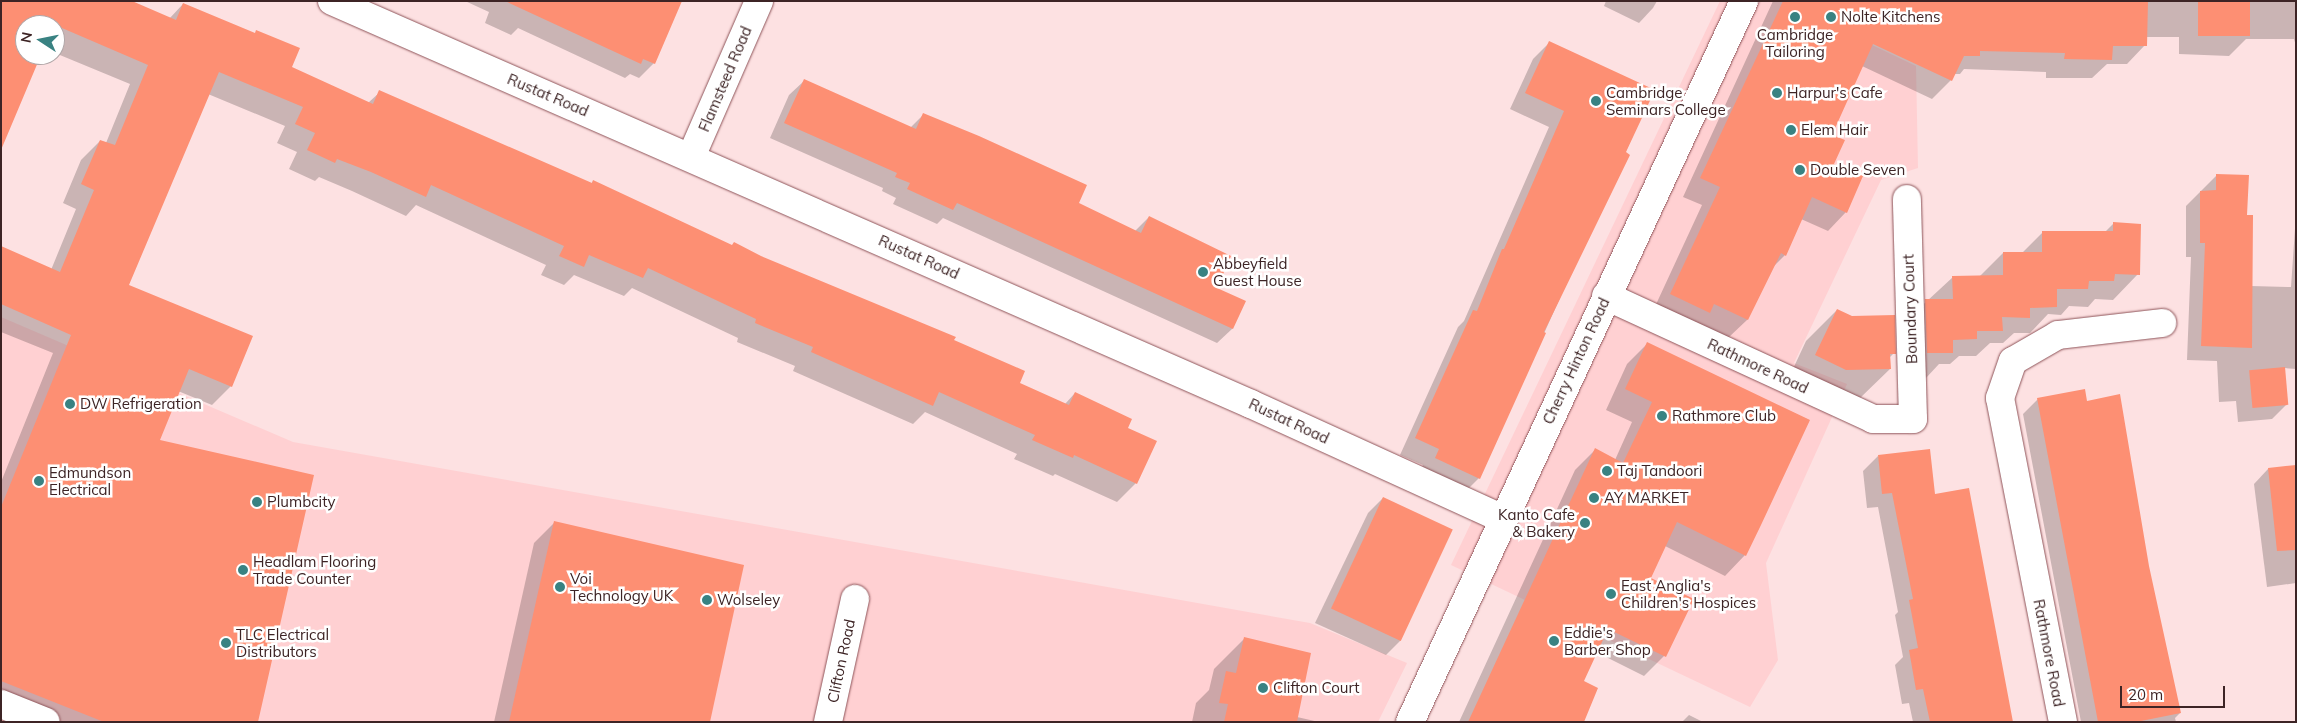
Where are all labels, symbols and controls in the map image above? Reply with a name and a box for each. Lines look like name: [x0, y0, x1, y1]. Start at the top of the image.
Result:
place label: Nolte Kitchens: [1841, 8, 1940, 26]
marker: Cambridge Tailoring: [1789, 11, 1801, 23]
marker: Nolte Kitchens: [1825, 11, 1837, 23]
north arrow: [15, 15, 65, 65]
street label: Flamsteed Road: [695, 24, 755, 134]
place label: Cambridge Tailoring: [1757, 25, 1833, 60]
text: N: [16, 30, 36, 44]
street label: Rustat Road: [505, 70, 591, 120]
place label: Cambridge Seminars College: [1606, 83, 1726, 118]
place label: Harpur's Cafe: [1787, 84, 1883, 102]
marker: Harpur's Cafe: [1771, 87, 1783, 99]
marker: Cambridge Seminars College: [1590, 95, 1602, 107]
place label: Elem Hair: [1801, 121, 1868, 139]
marker: Elem Hair: [1785, 124, 1797, 136]
place label: Double Seven: [1810, 161, 1905, 179]
marker: Double Seven: [1794, 164, 1806, 176]
street label: Rustat Road: [876, 231, 962, 283]
place label: Abbeyfield Guest House: [1213, 254, 1302, 289]
street label: Boundary Court: [1899, 254, 1921, 364]
marker: Abbeyfield Guest House: [1197, 266, 1209, 278]
street label: Cherry Hinton Road: [1539, 295, 1613, 427]
street label: Rathmore Road: [1705, 335, 1811, 397]
place label: DW Refrigeration: [80, 395, 202, 413]
street label: Rustat Road: [1246, 395, 1332, 447]
marker: DW Refrigeration: [64, 398, 76, 410]
place label: Rathmore Club: [1672, 407, 1776, 425]
marker: Rathmore Club: [1656, 410, 1668, 422]
place label: Taj Tandoori: [1617, 462, 1702, 480]
place label: Edmundson Electrical: [49, 463, 131, 498]
marker: Taj Tandoori: [1601, 465, 1613, 477]
marker: Edmundson Electrical: [33, 475, 45, 487]
place label: AY MARKET: [1604, 489, 1689, 507]
marker: AY MARKET: [1588, 492, 1600, 504]
place label: Plumbcity: [267, 493, 335, 511]
marker: Plumbcity: [251, 496, 263, 508]
place label: Kanto Cafe & Bakery: [1498, 505, 1575, 540]
marker: Kanto Cafe & Bakery: [1579, 517, 1591, 529]
place label: Headlam Flooring Trade Counter: [253, 552, 376, 587]
marker: Headlam Flooring Trade Counter: [237, 564, 249, 576]
place label: Voi Technology UK: [570, 569, 673, 604]
place label: East Anglia's Children's Hospices: [1621, 576, 1756, 611]
marker: Voi Technology UK: [554, 581, 566, 593]
marker: East Anglia's Children's Hospices: [1605, 588, 1617, 600]
place label: Wolseley: [717, 591, 780, 609]
marker: Wolseley: [701, 594, 713, 606]
street label: Rathmore Road: [2030, 598, 2068, 708]
street label: Clifton Road: [823, 617, 859, 705]
place label: Eddie's Barber Shop: [1564, 623, 1651, 658]
place label: TLC Electrical Distributors: [236, 625, 329, 660]
marker: Eddie's Barber Shop: [1548, 635, 1560, 647]
marker: TLC Electrical Distributors: [220, 637, 232, 649]
scale bar: [2122, 676, 2227, 708]
place label: Clifton Court: [1273, 679, 1360, 697]
marker: Clifton Court: [1257, 682, 1269, 694]
text: 20 m: [2128, 685, 2163, 704]

